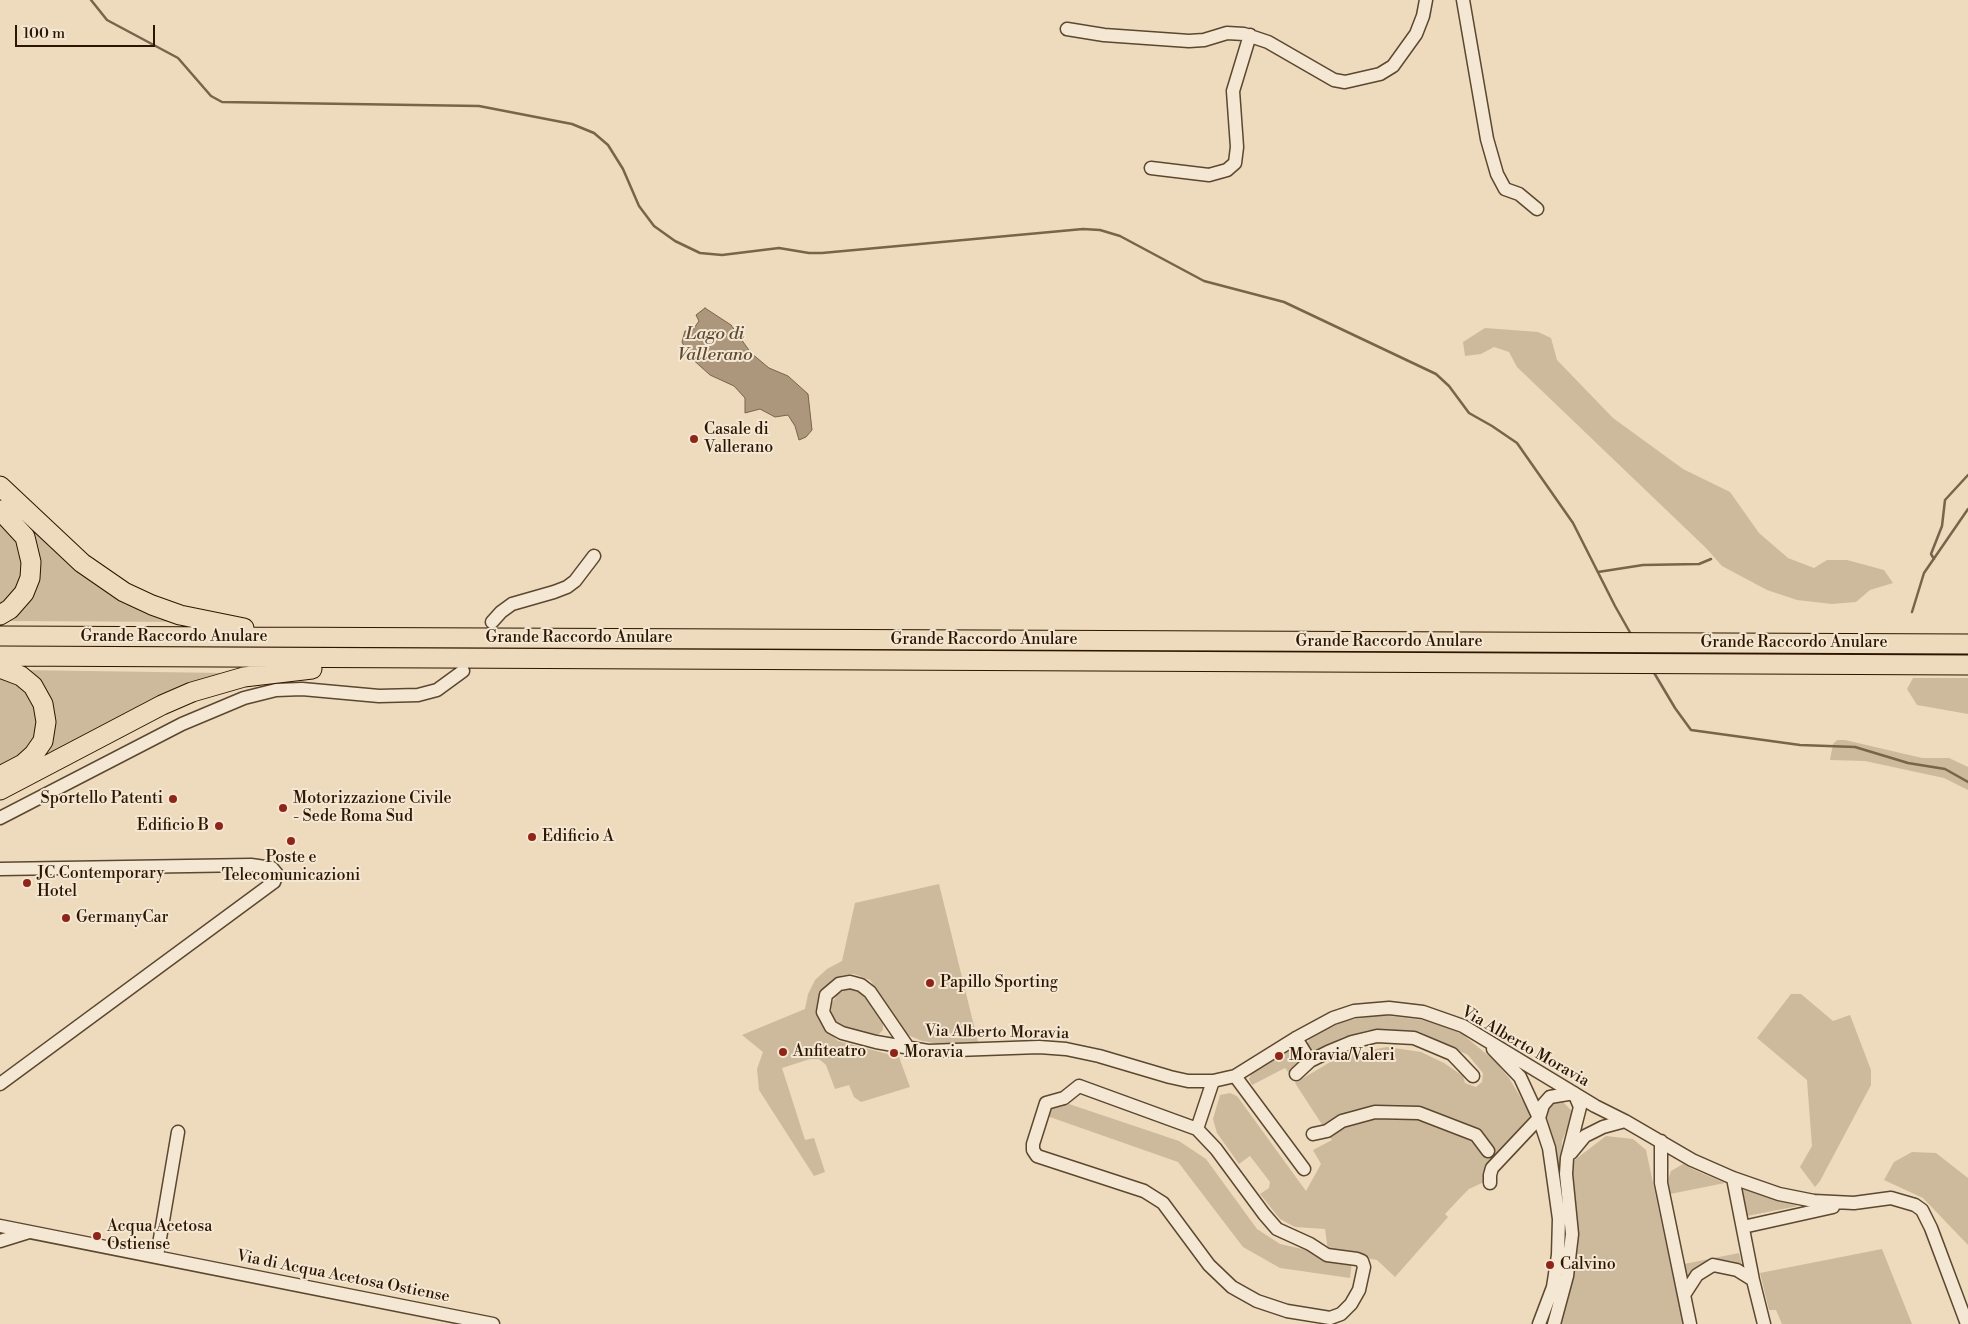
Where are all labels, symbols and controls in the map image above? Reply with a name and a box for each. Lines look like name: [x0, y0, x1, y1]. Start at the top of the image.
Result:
scale bar: [18, 15, 158, 47]
text: 100 m: [23, 24, 65, 43]
water label: Lago di Vallerano: [677, 324, 753, 366]
place label: Casale di Vallerano: [704, 420, 773, 458]
marker: Casale di Vallerano: [688, 433, 700, 445]
street label: Grande Raccordo Anulare: [81, 627, 267, 647]
street label: Grande Raccordo Anulare: [486, 628, 672, 648]
street label: Grande Raccordo Anulare: [891, 630, 1077, 650]
street label: Grande Raccordo Anulare: [1296, 632, 1482, 652]
street label: Grande Raccordo Anulare: [1701, 633, 1887, 653]
place label: Sportello Patenti: [41, 789, 163, 809]
place label: Motorizzazione Civile - Sede Roma Sud: [293, 789, 452, 827]
marker: Sportello Patenti: [167, 793, 179, 805]
marker: Motorizzazione Civile - Sede Roma Sud: [277, 802, 289, 814]
place label: Edificio B: [137, 816, 209, 836]
marker: Edificio B: [213, 820, 225, 832]
place label: Edificio A: [542, 827, 614, 847]
marker: Edificio A: [526, 831, 538, 843]
marker: Poste e Telecomunicazioni: [285, 835, 297, 847]
place label: Poste e Telecomunicazioni: [222, 848, 360, 886]
place label: JC Contemporary Hotel: [37, 864, 164, 902]
marker: JC Contemporary Hotel: [21, 877, 33, 889]
place label: GermanyCar: [76, 908, 168, 928]
marker: GermanyCar: [60, 912, 72, 924]
place label: Papillo Sporting: [940, 973, 1058, 993]
marker: Papillo Sporting: [924, 977, 936, 989]
street label: Via Alberto Moravia: [1458, 1003, 1592, 1091]
street label: Via Alberto Moravia: [925, 1022, 1069, 1044]
place label: Anfiteatro: [793, 1042, 866, 1062]
place label: Moravia: [904, 1043, 963, 1063]
marker: Anfiteatro: [777, 1046, 789, 1058]
place label: Moravia/Valeri: [1289, 1046, 1395, 1066]
marker: Moravia: [888, 1047, 900, 1059]
marker: Moravia/Valeri: [1273, 1050, 1285, 1062]
place label: Acqua Acetosa Ostiense: [107, 1217, 212, 1255]
marker: Acqua Acetosa Ostiense: [91, 1230, 103, 1242]
street label: Via di Acqua Acetosa Ostiense: [235, 1247, 451, 1307]
place label: Calvino: [1560, 1255, 1616, 1275]
marker: Calvino: [1544, 1259, 1556, 1271]

